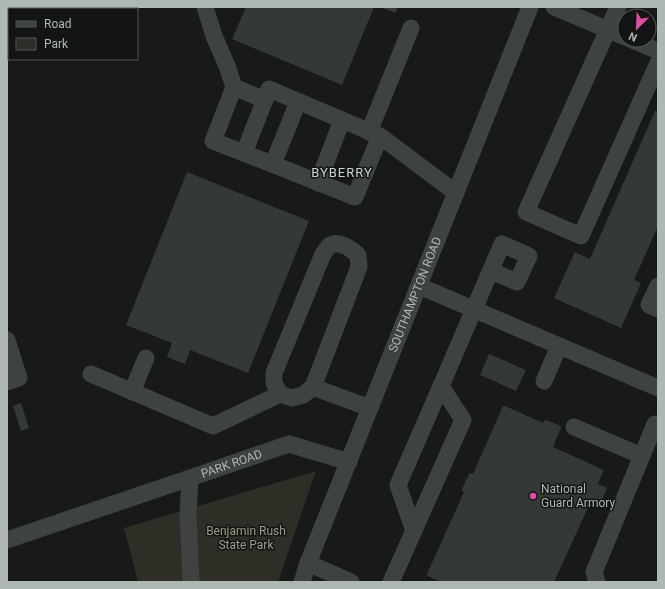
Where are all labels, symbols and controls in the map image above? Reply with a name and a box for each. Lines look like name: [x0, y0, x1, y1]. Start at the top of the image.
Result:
legend: [8, 8, 138, 60]
north arrow: [617, 8, 657, 48]
text: Road: [44, 17, 72, 31]
text: N: [627, 29, 639, 44]
text: Park: [44, 37, 69, 51]
district label: BYBERRY: [311, 165, 373, 180]
street label: SOUTHAMPTON ROAD: [386, 235, 445, 354]
street label: PARK ROAD: [199, 447, 264, 481]
place label: National Guard Armory: [541, 482, 615, 510]
marker: National Guard Armory: [528, 491, 538, 501]
park label: Benjamin Rush State Park: [206, 524, 286, 552]

